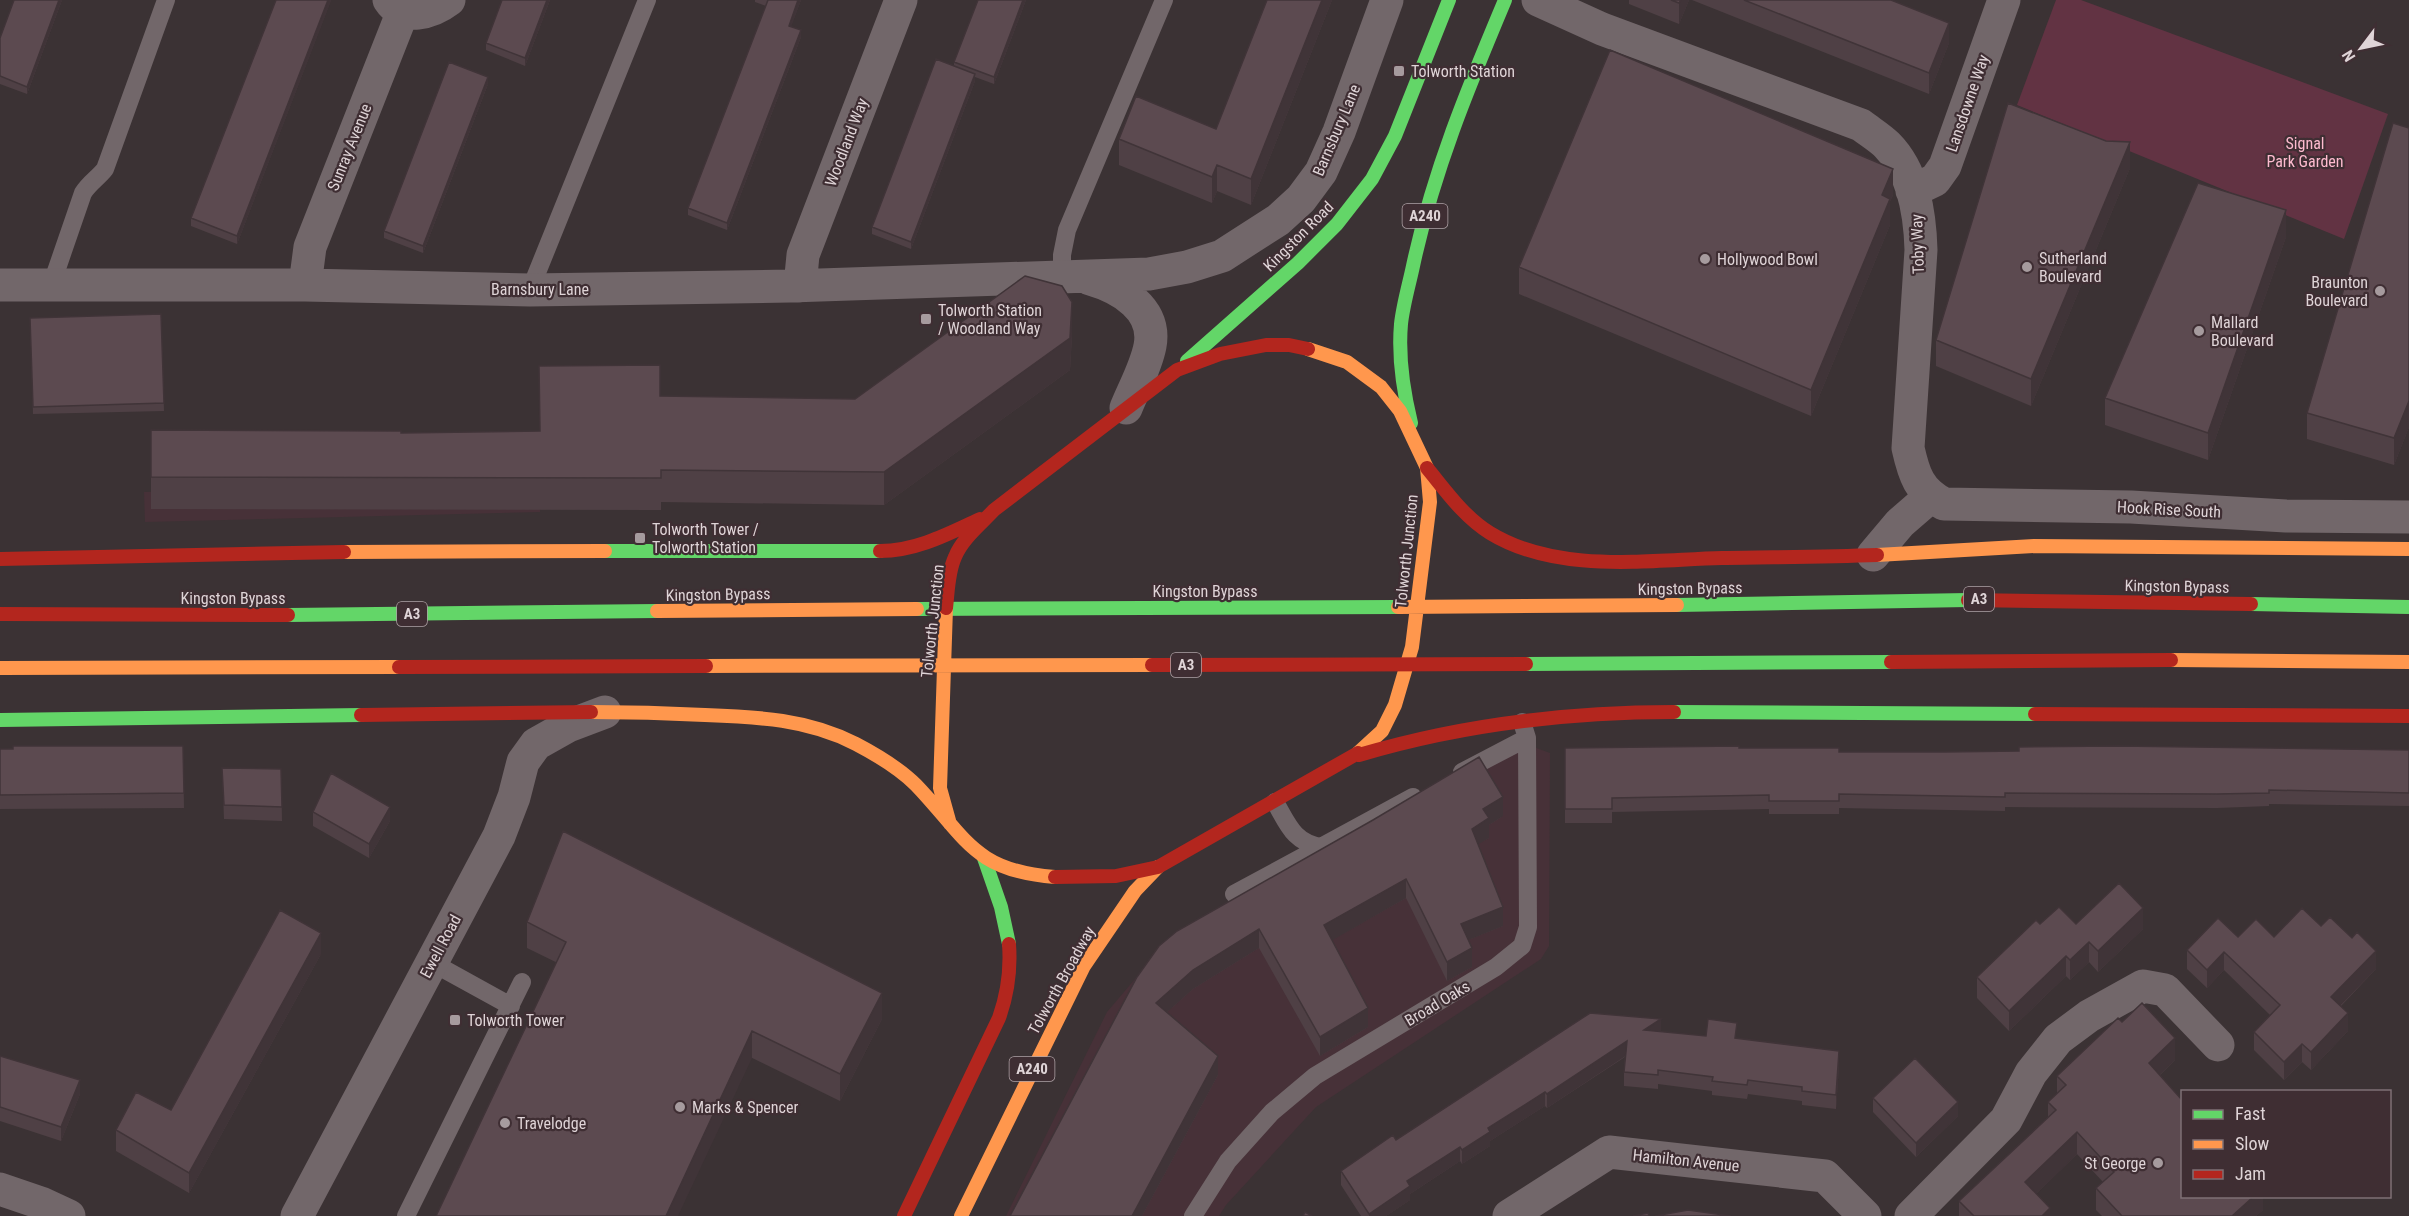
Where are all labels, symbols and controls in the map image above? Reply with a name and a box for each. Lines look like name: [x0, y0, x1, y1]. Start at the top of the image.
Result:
north arrow: [2331, 18, 2391, 78]
text: N: [2338, 46, 2359, 65]
street label: Lansdowne Way: [1942, 52, 1993, 154]
place label: Tolworth Station: [1411, 62, 1515, 81]
marker: Tolworth Station: [1392, 64, 1406, 78]
street label: Barnsbury Lane: [1309, 81, 1364, 179]
street label: Woodland Way: [821, 95, 872, 189]
street label: Sunray Avenue: [323, 101, 376, 194]
park label: Signal Park Garden: [2266, 134, 2344, 171]
street label: Kingston Road: [1259, 197, 1337, 275]
road number: A240: [1402, 204, 1448, 228]
street label: Toby Way: [1907, 213, 1928, 274]
place label: Sutherland Boulevard: [2039, 249, 2107, 286]
place label: Hollywood Bowl: [1717, 250, 1818, 269]
marker: Hollywood Bowl: [1698, 252, 1712, 266]
marker: Sutherland Boulevard: [2020, 260, 2034, 274]
place label: Braunton Boulevard: [2305, 273, 2368, 310]
street label: Barnsbury Lane: [491, 280, 589, 299]
marker: Braunton Boulevard: [2373, 284, 2387, 298]
place label: Tolworth Station / Woodland Way: [938, 301, 1042, 338]
marker: Tolworth Station / Woodland Way: [919, 312, 933, 326]
place label: Mallard Boulevard: [2211, 313, 2274, 350]
marker: Mallard Boulevard: [2192, 324, 2206, 338]
street label: Tolworth Junction: [1391, 493, 1422, 609]
street label: Hook Rise South: [2117, 497, 2221, 522]
place label: Tolworth Tower / Tolworth Station: [652, 520, 759, 557]
marker: Tolworth Tower / Tolworth Station: [633, 531, 647, 545]
street label: Tolworth Junction: [917, 563, 948, 679]
street label: Kingston Bypass: [2124, 576, 2230, 597]
street label: Kingston Bypass: [1637, 578, 1743, 599]
street label: Kingston Bypass: [1153, 582, 1257, 601]
street label: Kingston Bypass: [665, 584, 771, 605]
road number: A3: [1964, 587, 1994, 611]
street label: Kingston Bypass: [181, 589, 285, 608]
road number: A3: [397, 602, 427, 626]
road number: A3: [1171, 653, 1201, 677]
street label: Ewell Road: [416, 911, 465, 981]
street label: Tolworth Broadway: [1024, 923, 1099, 1038]
street label: Broad Oaks: [1401, 977, 1473, 1030]
place label: Tolworth Tower: [467, 1011, 564, 1030]
marker: Tolworth Tower: [448, 1013, 462, 1027]
road number: A240: [1010, 1057, 1054, 1081]
legend: [2181, 1090, 2391, 1198]
place label: Marks & Spencer: [692, 1098, 799, 1117]
marker: Marks & Spencer: [673, 1100, 687, 1114]
text: Fast: [2235, 1103, 2266, 1124]
place label: Travelodge: [517, 1114, 586, 1133]
marker: Travelodge: [498, 1116, 512, 1130]
text: Slow: [2235, 1133, 2270, 1154]
street label: Hamilton Avenue: [1632, 1145, 1740, 1176]
place label: St George: [2084, 1154, 2146, 1173]
marker: St George: [2151, 1156, 2165, 1170]
text: Jam: [2235, 1163, 2266, 1184]

